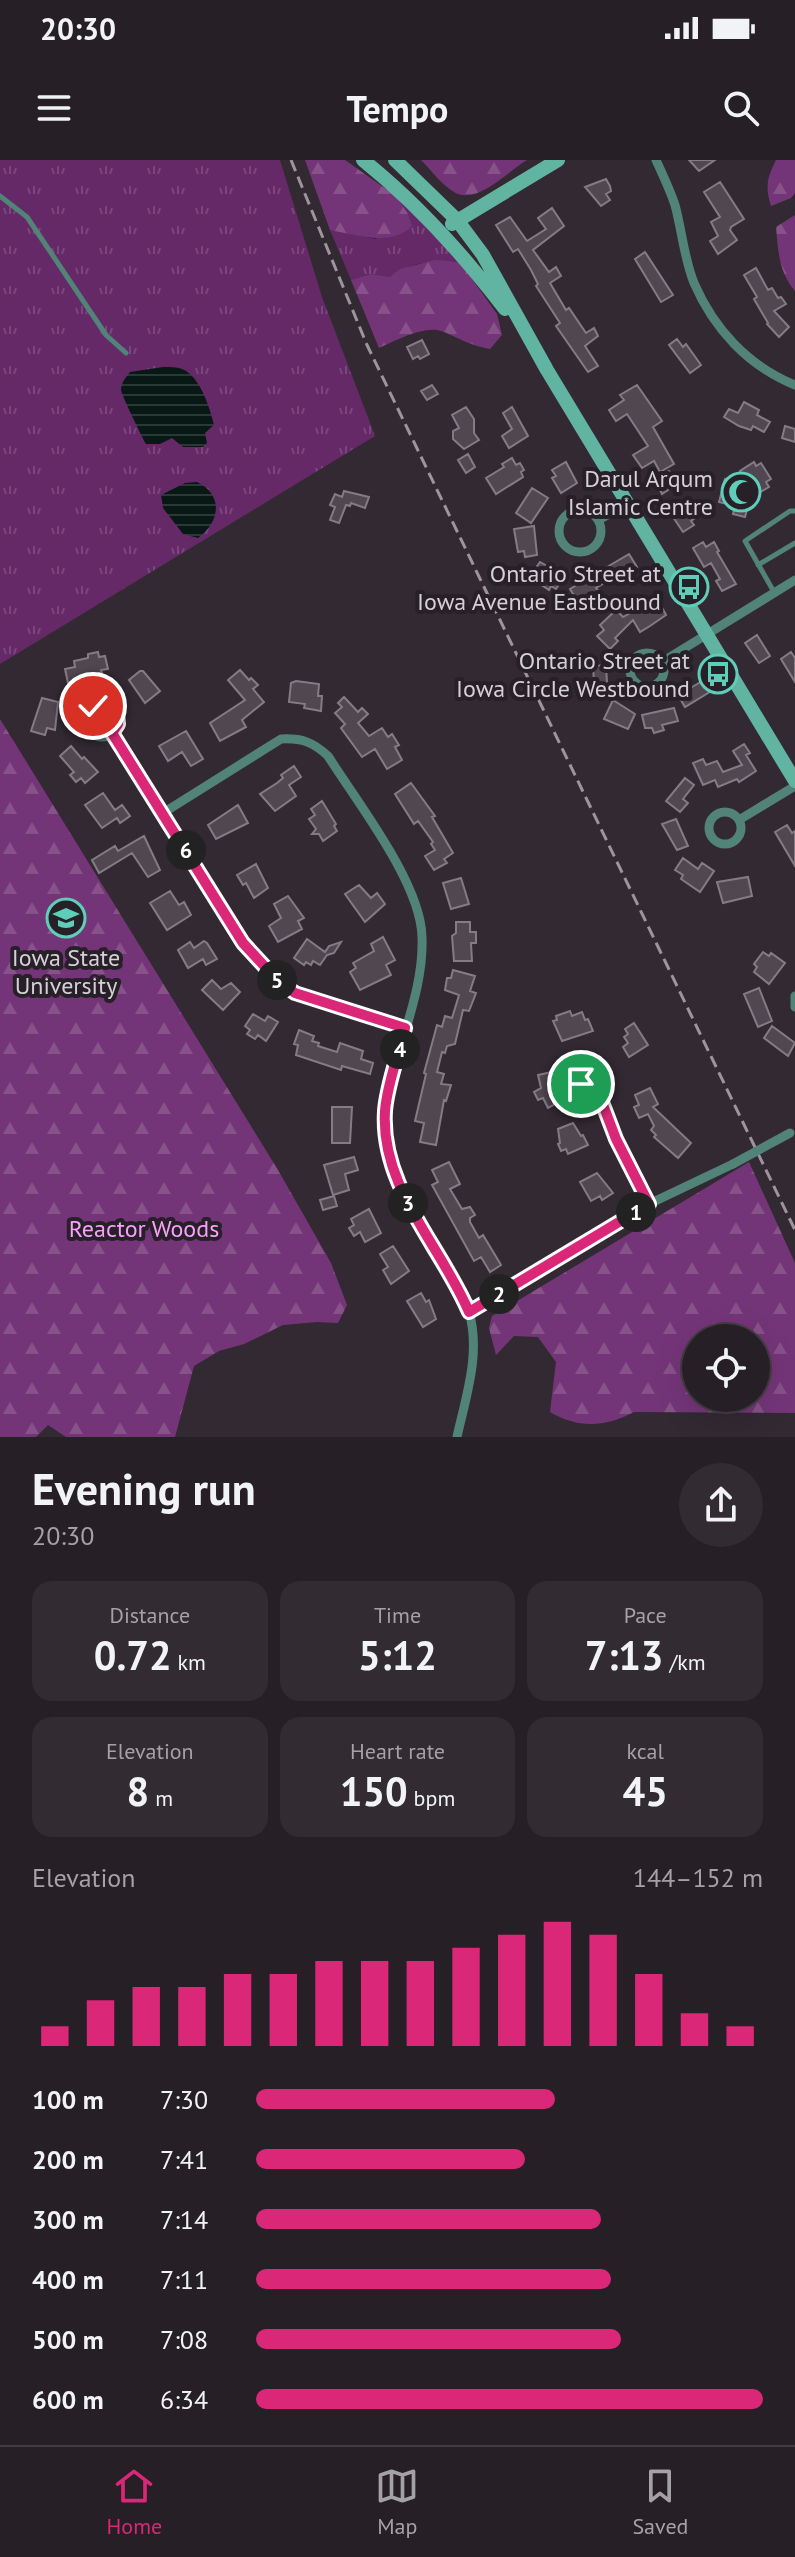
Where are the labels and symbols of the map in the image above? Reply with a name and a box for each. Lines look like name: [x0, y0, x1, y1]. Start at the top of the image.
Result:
place label: Darul Arqum Islamic Centre: [568, 463, 713, 522]
mosque icon: Darul Arqum Islamic Centre: [720, 471, 762, 513]
place label: Ontario Street at Iowa Avenue Eastbound: [417, 558, 661, 617]
bus stop icon: Ontario Street at Iowa Avenue Eastbound: [668, 566, 710, 608]
place label: Ontario Street at Iowa Circle Westbound: [456, 645, 690, 704]
bus stop icon: Ontario Street at Iowa Circle Westbound: [697, 653, 739, 695]
pin: [59, 672, 127, 740]
pin: 6: [166, 830, 206, 870]
school or university icon: Iowa State University: [45, 897, 87, 939]
place label: Iowa State University: [12, 942, 120, 1001]
pin: 5: [257, 960, 297, 1000]
pin: 4: [380, 1029, 420, 1069]
pin: [547, 1050, 615, 1118]
pin: 3: [388, 1183, 428, 1223]
pin: 1: [616, 1192, 656, 1232]
park label: Reactor Woods: [69, 1213, 219, 1244]
pin: 2: [479, 1274, 519, 1314]

